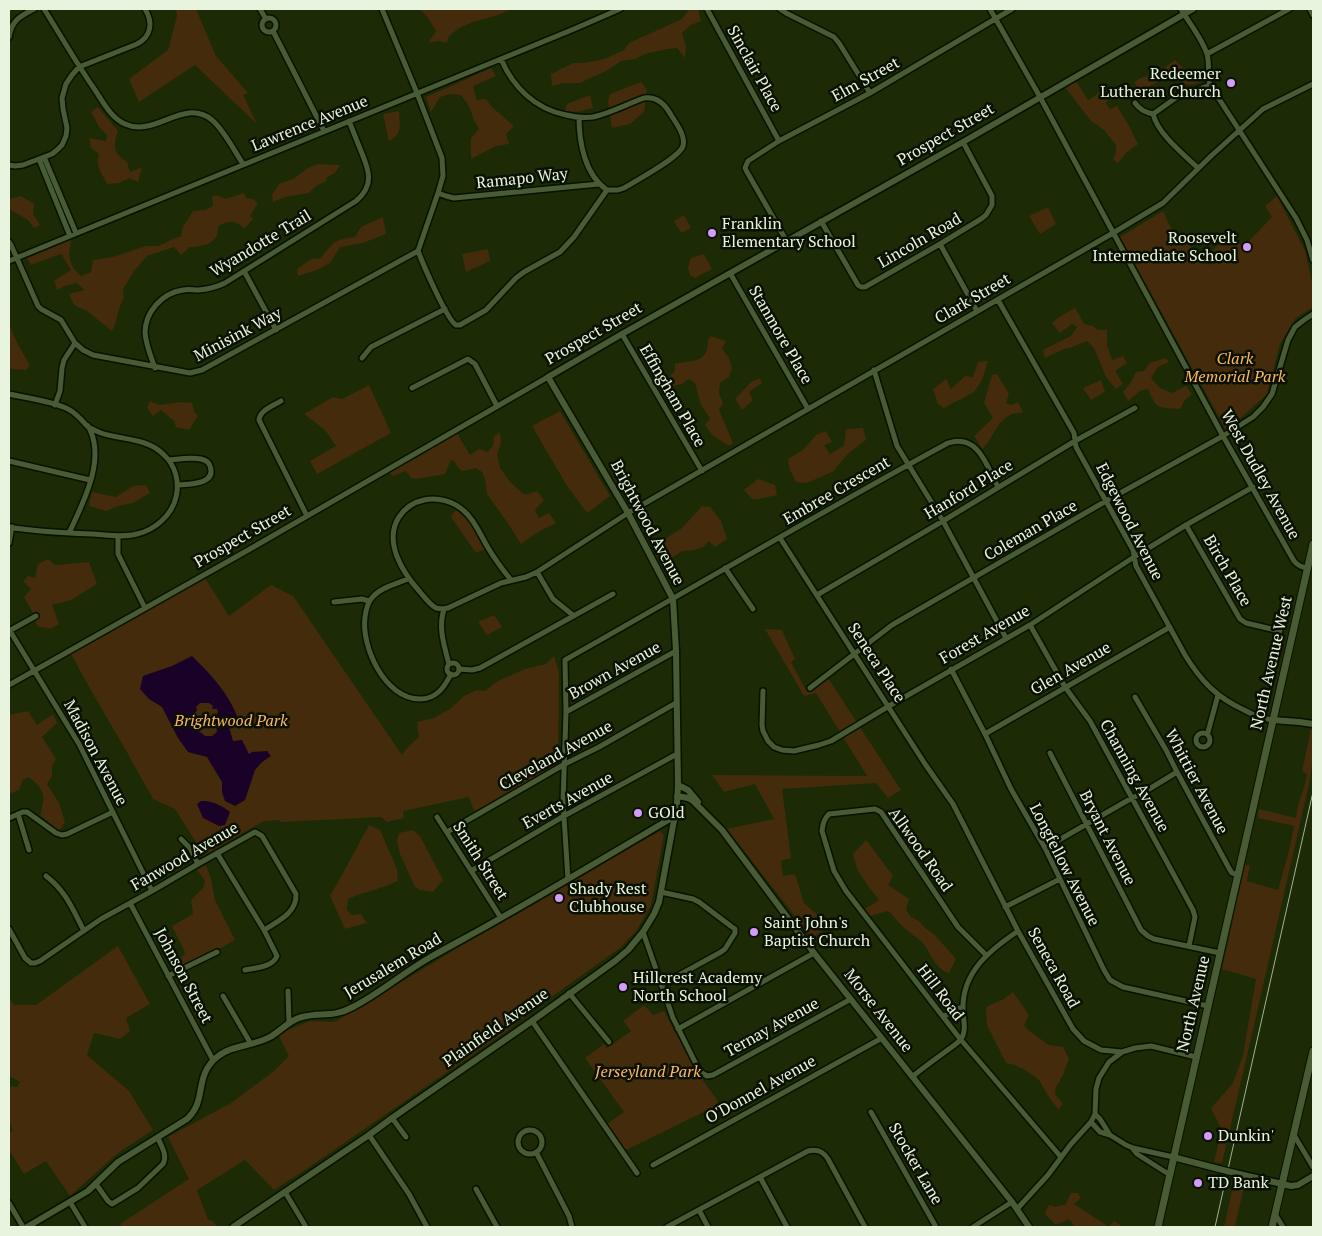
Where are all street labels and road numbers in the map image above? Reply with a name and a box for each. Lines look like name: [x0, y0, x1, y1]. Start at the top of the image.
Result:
street label: Sinclair Place: [722, 22, 786, 116]
street label: Elm Street: [829, 54, 903, 106]
street label: Lawrence Avenue: [249, 92, 371, 156]
street label: Prospect Street: [894, 100, 998, 170]
street label: Ramapo Way: [475, 165, 569, 193]
street label: Wyandotte Trail: [207, 206, 315, 282]
street label: Lincoln Road: [875, 209, 965, 273]
street label: Clark Street: [932, 270, 1014, 328]
street label: Stanmore Place: [744, 282, 816, 388]
street label: Prospect Street: [542, 299, 646, 369]
street label: Minisink Way: [191, 304, 285, 366]
street label: Effingham Place: [635, 341, 709, 451]
street label: West Dudley Avenue: [1216, 407, 1304, 543]
street label: Embree Crescent: [780, 453, 894, 529]
street label: Hanford Place: [921, 456, 1017, 524]
street label: Brightwood Avenue: [606, 457, 688, 589]
street label: Edgewood Avenue: [1091, 460, 1167, 584]
street label: Coleman Place: [981, 497, 1081, 565]
street label: Prospect Street: [191, 502, 295, 572]
street label: Birch Place: [1199, 532, 1255, 610]
street label: North Avenue West: [1247, 594, 1297, 732]
street label: Forest Avenue: [937, 601, 1033, 669]
street label: Seneca Place: [843, 620, 909, 706]
street label: Brown Avenue: [566, 638, 664, 704]
street label: Glen Avenue: [1027, 638, 1115, 700]
street label: Madison Avenue: [59, 697, 131, 809]
street label: Channing Avenue: [1095, 716, 1173, 836]
street label: Cleveland Avenue: [496, 717, 616, 795]
street label: Whittier Avenue: [1160, 726, 1232, 838]
street label: Everts Avenue: [519, 768, 617, 834]
street label: Bryant Avenue: [1075, 787, 1139, 889]
street label: Longfellow Avenue: [1025, 801, 1103, 929]
street label: Allwood Road: [884, 804, 956, 896]
street label: Smith Street: [448, 818, 512, 904]
street label: Fanwood Avenue: [128, 819, 242, 895]
street label: Seneca Road: [1023, 924, 1083, 1012]
street label: Johnson Street: [150, 925, 216, 1027]
street label: Jerusalem Road: [341, 929, 445, 1003]
street label: North Avenue: [1174, 954, 1214, 1054]
street label: Hill Road: [913, 961, 967, 1025]
street label: Morse Avenue: [840, 966, 916, 1056]
street label: Plainfield Avenue: [440, 984, 552, 1072]
street label: Ternay Avenue: [721, 994, 823, 1062]
street label: O'Donnel Avenue: [702, 1052, 820, 1128]
street label: Stocker Lane: [884, 1120, 946, 1208]

